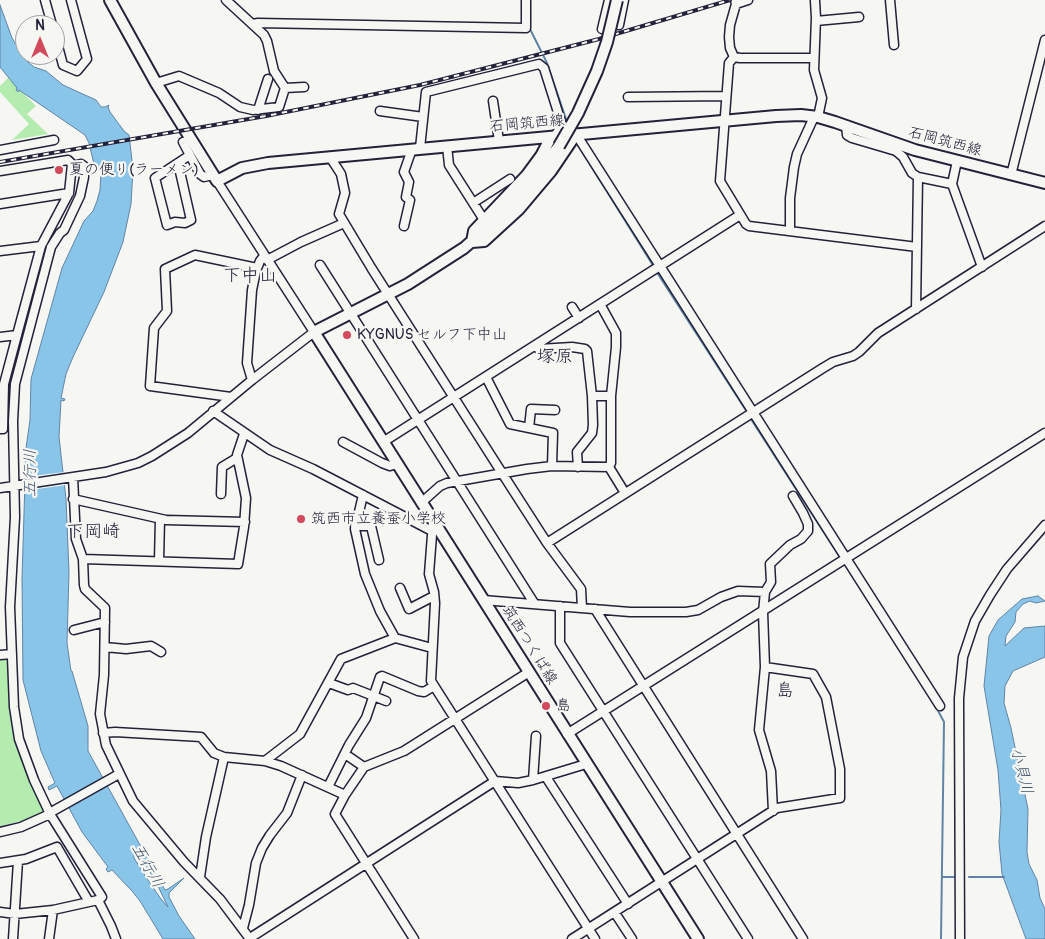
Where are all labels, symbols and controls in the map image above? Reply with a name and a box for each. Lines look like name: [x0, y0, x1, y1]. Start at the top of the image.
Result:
north arrow: [15, 15, 65, 65]
text: N: [35, 17, 45, 34]
street label: 石岡筑西線: [489, 112, 565, 136]
street label: 石岡筑西線: [906, 124, 984, 160]
place label: 夏の便り(ラーメン): [69, 161, 199, 179]
marker: 夏の便り(ラーメン): [53, 164, 65, 176]
district label: 下中山: [223, 265, 277, 287]
place label: KYGNUS セルフ下中山: [357, 326, 507, 344]
marker: KYGNUS セルフ下中山: [341, 329, 353, 341]
district label: 塚原: [537, 346, 573, 368]
water label: 五行川: [21, 449, 41, 497]
place label: 筑西市立養蚕小学校: [311, 510, 446, 528]
marker: 筑西市立養蚕小学校: [295, 513, 307, 525]
district label: 下岡崎: [66, 521, 120, 543]
street label: 筑西つくば線: [498, 602, 560, 688]
district label: 島: [776, 680, 794, 702]
place label: 島: [556, 697, 571, 715]
marker: 島: [540, 700, 552, 712]
water label: 小貝川: [1006, 745, 1036, 797]
water label: 五行川: [127, 840, 167, 892]

